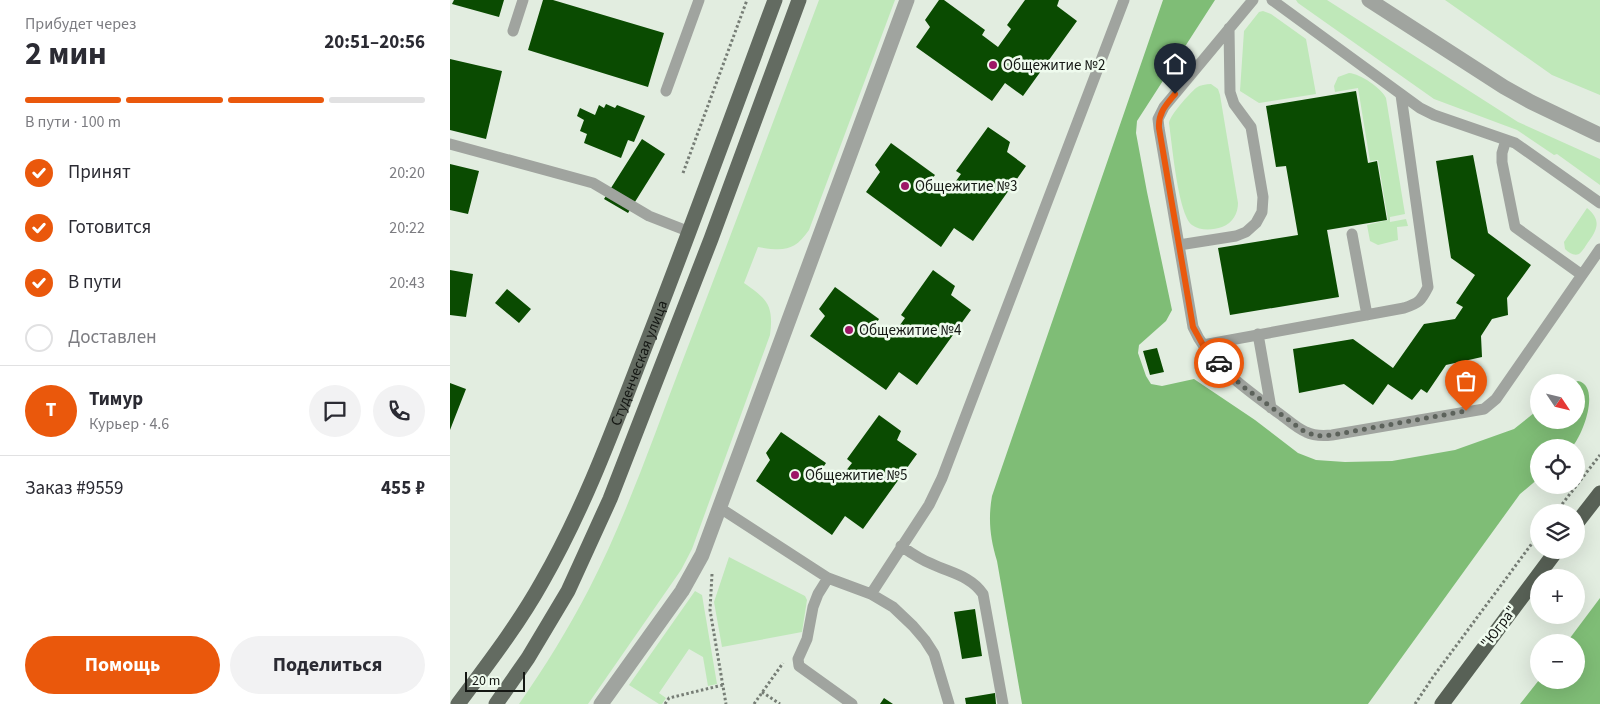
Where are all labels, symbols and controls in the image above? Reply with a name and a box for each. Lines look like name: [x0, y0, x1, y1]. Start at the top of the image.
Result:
text: Прибудет через: [25, 13, 136, 35]
text: 20:51–20:56: [324, 29, 425, 56]
text: 2 мин: [25, 31, 107, 77]
pin: [1154, 43, 1196, 94]
icon: home: [1161, 50, 1189, 78]
place label: Общежитие №2: [1003, 55, 1105, 76]
marker: Общежитие №2: [987, 59, 999, 71]
text: В пути · 100 m: [25, 111, 121, 133]
icon: check: [25, 159, 53, 187]
text: Принят: [68, 159, 131, 186]
text: 20:20: [389, 162, 425, 184]
place label: Общежитие №3: [915, 176, 1017, 197]
marker: Общежитие №3: [899, 180, 911, 192]
icon: check: [25, 214, 53, 242]
text: Готовится: [68, 214, 151, 241]
text: 20:22: [389, 217, 425, 239]
icon: check: [25, 269, 53, 297]
text: В пути: [68, 269, 122, 296]
text: 20:43: [389, 272, 425, 294]
street label: Студенческая улица: [605, 297, 673, 429]
place label: Общежитие №4: [859, 320, 962, 341]
text: Доставлен: [68, 324, 157, 351]
marker: Общежитие №4: [843, 324, 855, 336]
courier: [1194, 338, 1244, 388]
icon: car: [1205, 349, 1233, 377]
pin: [1445, 360, 1487, 411]
icon: bag: [1452, 367, 1480, 395]
north arrow: [1530, 374, 1585, 429]
map controls: [1530, 374, 1585, 689]
button: chat: [309, 385, 361, 437]
button: phone: [373, 385, 425, 437]
text: Тимур: [89, 386, 143, 413]
text: Т: [46, 397, 56, 424]
text: Курьер · 4.6: [89, 413, 169, 435]
button: locate: [1530, 439, 1585, 494]
place label: Общежитие №5: [805, 465, 907, 486]
marker: Общежитие №5: [789, 469, 801, 481]
text: Заказ #9559: [25, 475, 124, 502]
text: 455 ₽: [381, 475, 425, 502]
button: layers: [1530, 504, 1585, 559]
button: +: [1530, 569, 1585, 624]
street label: "Югра": [1476, 601, 1522, 653]
button: −: [1530, 634, 1585, 689]
button: Помощь: [25, 636, 220, 694]
button: Поделиться: [230, 636, 425, 694]
scale bar: [465, 669, 525, 692]
text: 20 m: [472, 671, 500, 691]

